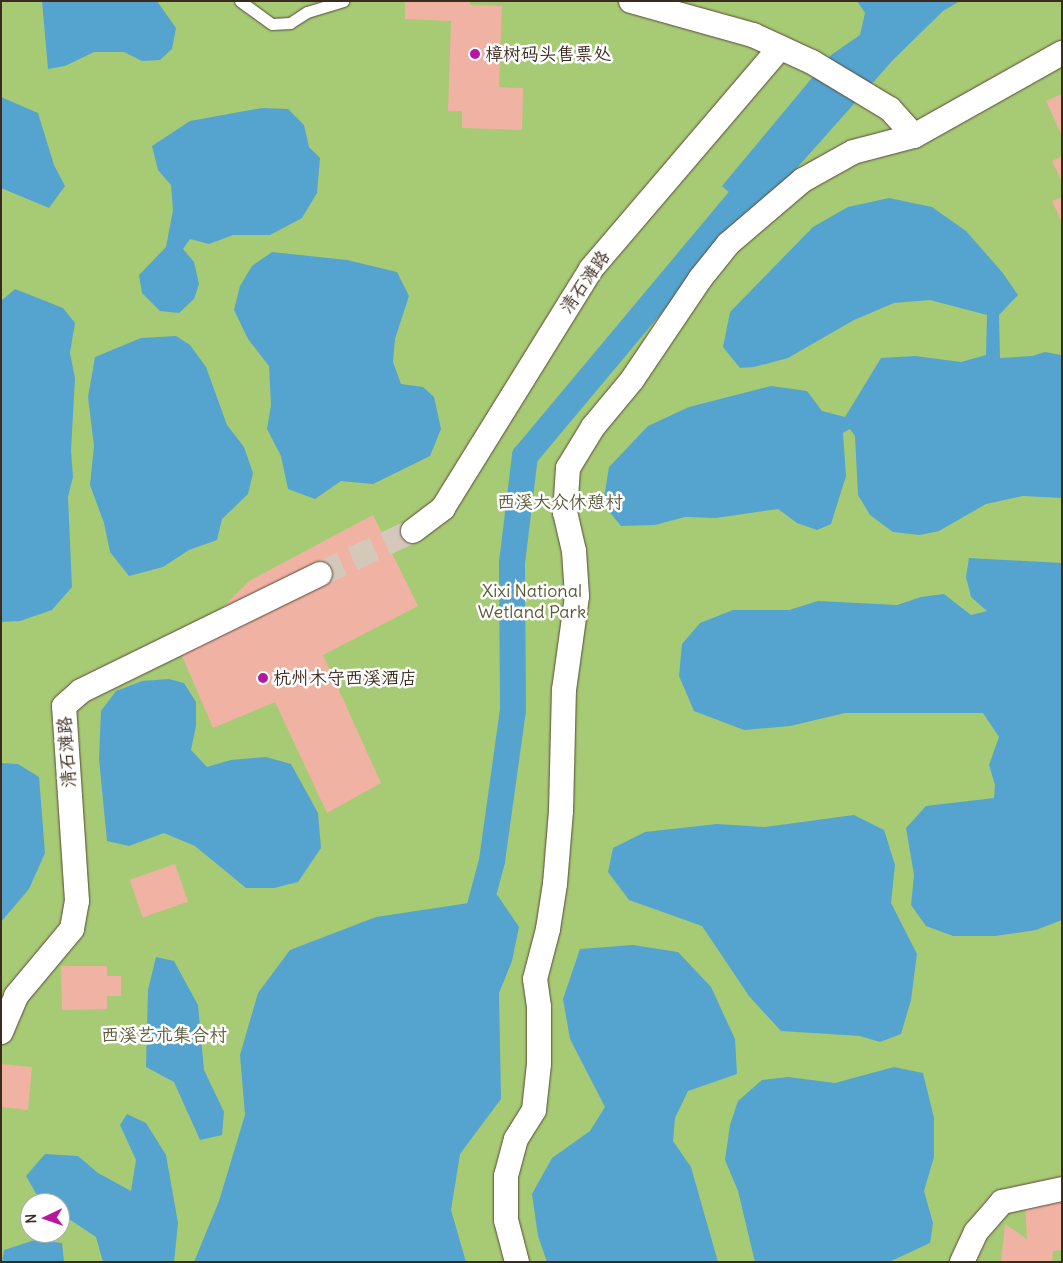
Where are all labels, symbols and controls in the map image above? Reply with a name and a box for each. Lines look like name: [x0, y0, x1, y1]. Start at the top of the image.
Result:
place label: 樟树码头售票处: [485, 43, 611, 65]
marker: 樟树码头售票处: [469, 48, 481, 60]
street label: 清石滩路: [556, 246, 614, 318]
park label: 西溪大众休憩村: [497, 491, 623, 513]
park label: Xixi National Wetland Park: [478, 581, 586, 624]
place label: 杭州木守西溪酒店: [273, 667, 417, 689]
marker: 杭州木守西溪酒店: [257, 672, 269, 684]
street label: 清石滩路: [54, 715, 80, 789]
park label: 西溪艺术集合村: [101, 1024, 227, 1046]
north arrow: [20, 1193, 70, 1243]
text: N: [22, 1213, 40, 1224]

